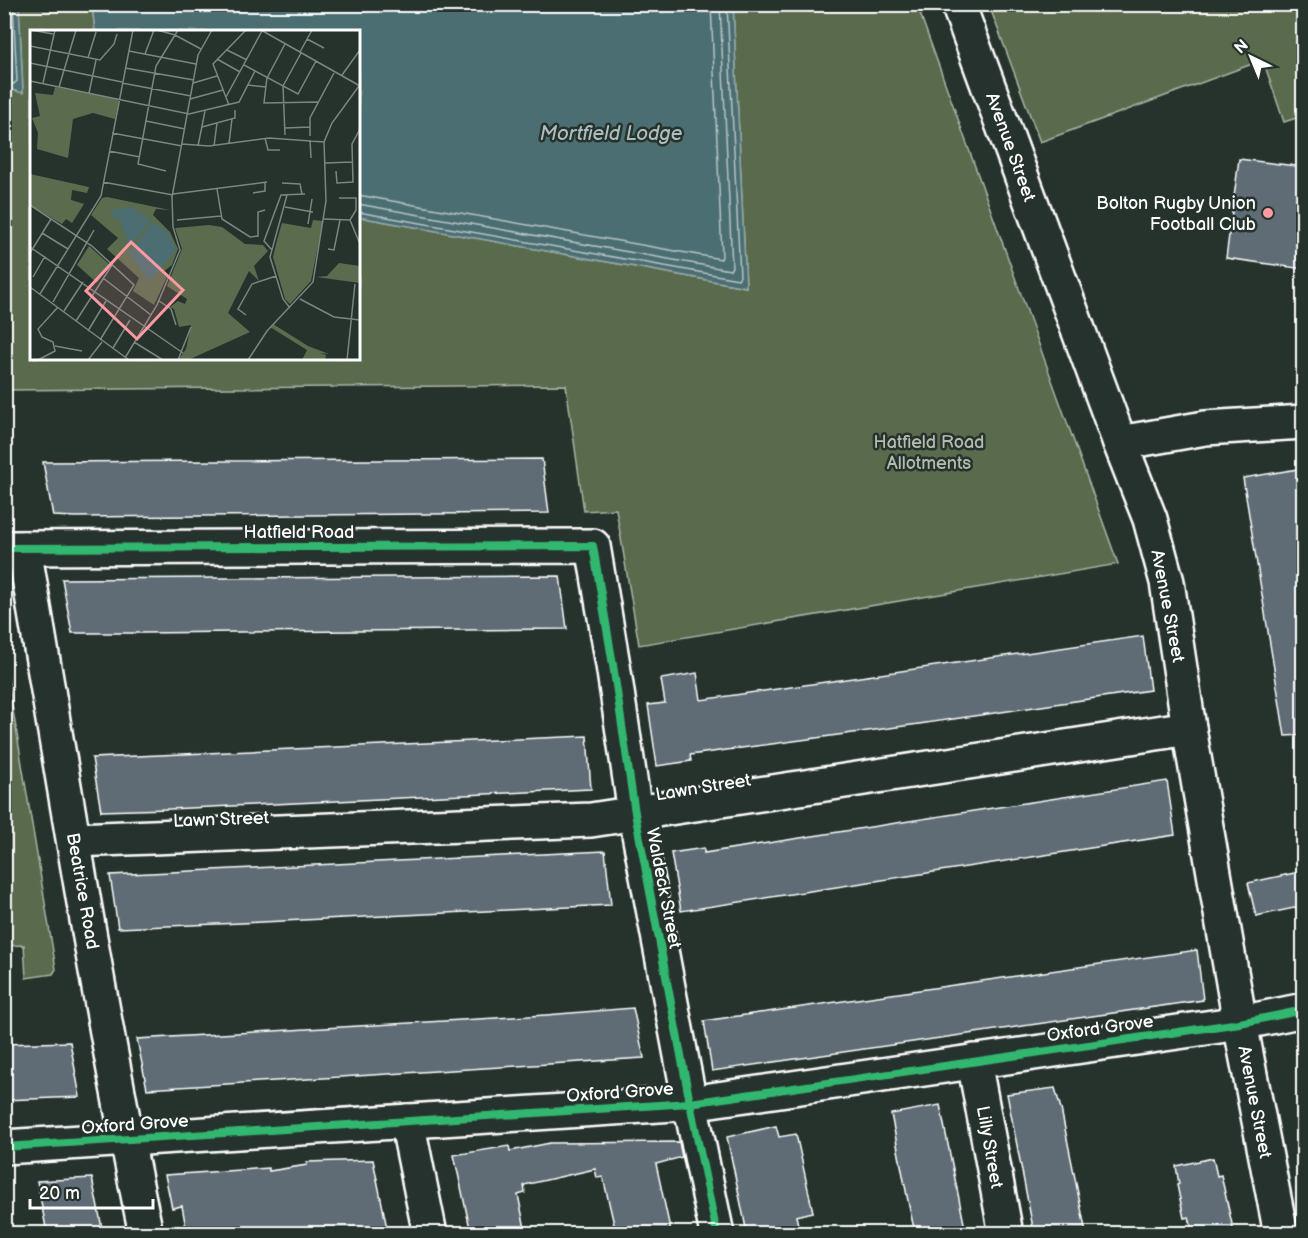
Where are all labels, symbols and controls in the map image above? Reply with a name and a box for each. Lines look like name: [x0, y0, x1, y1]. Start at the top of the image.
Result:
north arrow: [1221, 27, 1281, 87]
inset map: [30, 30, 360, 360]
text: N: [1231, 36, 1253, 58]
street label: Avenue Street: [981, 90, 1040, 205]
water label: Mortfield Lodge: [540, 122, 683, 146]
place label: Bolton Rugby Union Football Club: [1096, 193, 1256, 235]
marker: Bolton Rugby Union Football Club: [1261, 206, 1275, 220]
park label: Hatfield Road Allotments: [874, 432, 984, 474]
street label: Hatfield Road: [244, 522, 354, 543]
street label: Avenue Street: [1146, 548, 1189, 665]
street label: Lawn Street: [654, 770, 753, 805]
street label: Lawn Street: [173, 807, 270, 832]
street label: Waldeck Street: [641, 826, 686, 951]
street label: Beatrice Road: [62, 831, 103, 951]
street label: Oxford Grove: [1045, 1011, 1155, 1046]
street label: Avenue Street: [1233, 1044, 1276, 1161]
street label: Oxford Grove: [566, 1078, 675, 1107]
street label: Lilly Street: [972, 1104, 1007, 1190]
street label: Oxford Grove: [81, 1110, 190, 1139]
scale bar: [30, 1172, 153, 1210]
text: 20 m: [39, 1183, 80, 1204]

